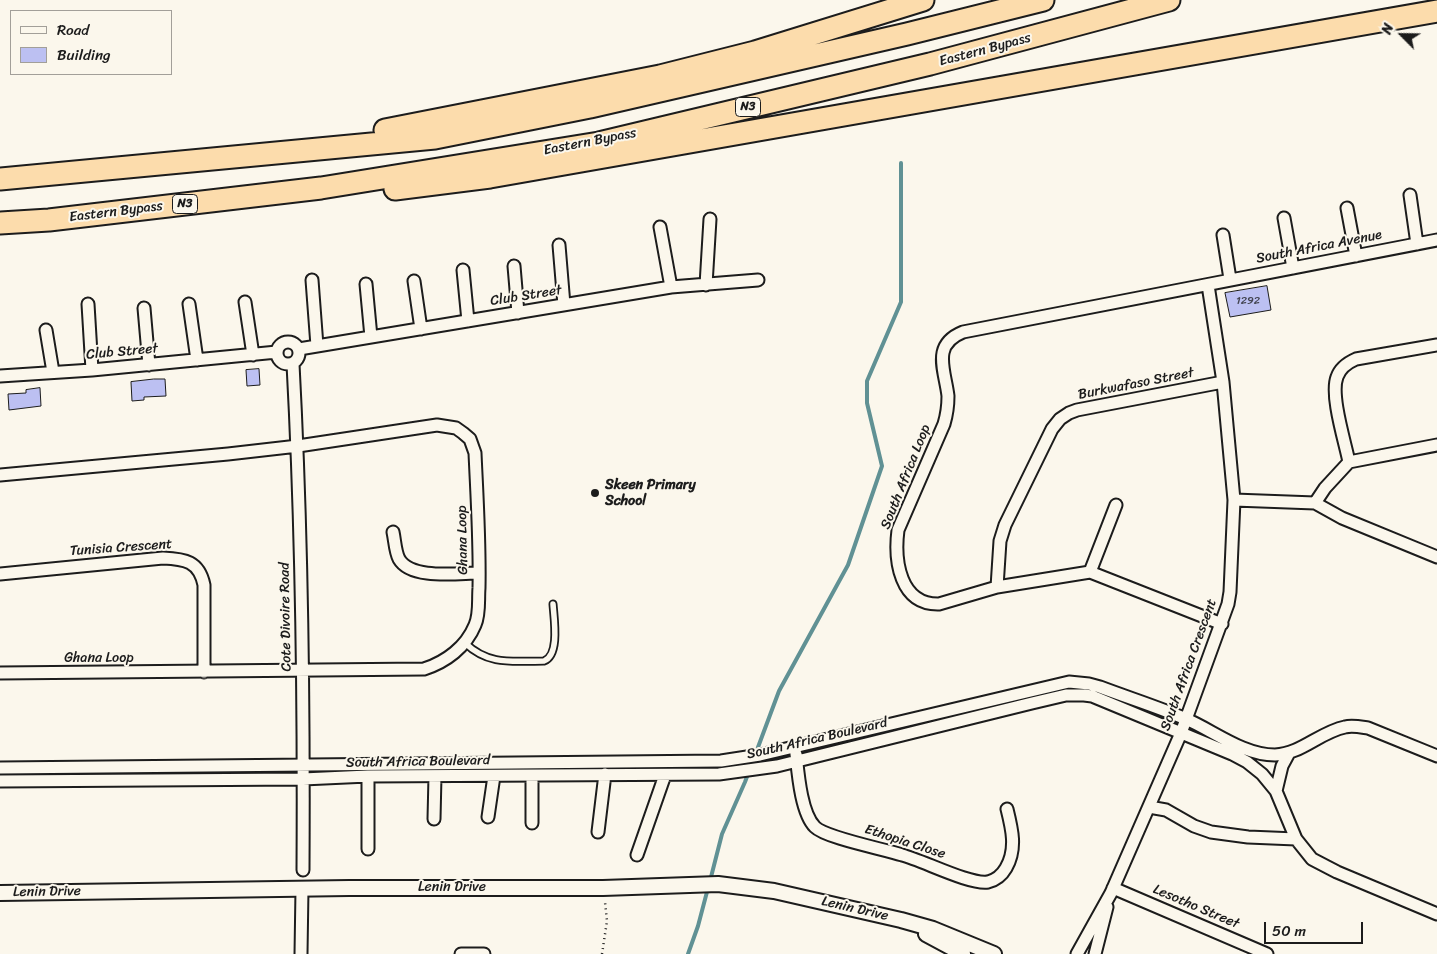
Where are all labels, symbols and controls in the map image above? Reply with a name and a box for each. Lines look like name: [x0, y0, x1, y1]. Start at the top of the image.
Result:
legend: [10, 10, 172, 75]
north arrow: [1377, 10, 1427, 60]
text: Road: [57, 17, 89, 43]
text: N: [1374, 20, 1401, 38]
street label: Eastern Bypass: [937, 30, 1033, 70]
text: Building: [57, 42, 111, 68]
road number: N3: [736, 98, 760, 116]
street label: Eastern Bypass: [542, 125, 638, 159]
road number: N3: [172, 194, 198, 213]
street label: Eastern Bypass: [68, 198, 164, 226]
street label: South Africa Avenue: [1255, 227, 1383, 267]
street label: Club Street: [489, 282, 563, 310]
house number: 1292: [1236, 294, 1260, 308]
street label: Club Street: [85, 340, 159, 364]
street label: Burkwafaso Street: [1077, 365, 1195, 403]
street label: South Africa Loop: [877, 422, 935, 532]
place label: Skeen Primary School: [605, 477, 696, 510]
marker: Skeen Primary School: [589, 487, 601, 499]
street label: Ghana Loop: [454, 505, 472, 575]
street label: Tunisia Crescent: [69, 536, 173, 560]
street label: Cote Divoire Road: [277, 562, 295, 672]
street label: South Africa Crescent: [1157, 597, 1221, 733]
street label: Ghana Loop: [64, 650, 134, 666]
street label: South Africa Boulevard: [745, 715, 889, 763]
street label: South Africa Boulevard: [346, 752, 490, 772]
street label: Ethopia Close: [863, 821, 947, 863]
street label: Lenin Drive: [418, 879, 486, 895]
street label: Lesotho Street: [1150, 881, 1242, 933]
street label: Lenin Drive: [13, 883, 81, 901]
street label: Lenin Drive: [820, 893, 890, 925]
scale bar: [1267, 912, 1366, 944]
text: 50 m: [1272, 918, 1306, 944]

